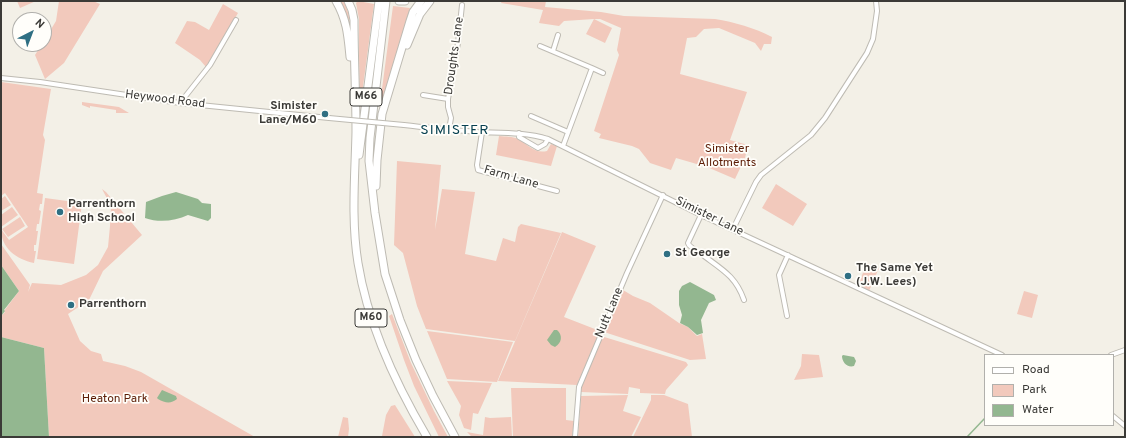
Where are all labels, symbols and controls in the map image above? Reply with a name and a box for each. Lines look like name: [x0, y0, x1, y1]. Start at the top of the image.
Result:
north arrow: [12, 12, 52, 52]
text: N: [32, 16, 47, 32]
street label: Droughts Lane: [442, 16, 468, 96]
street label: Heywood Road: [124, 88, 206, 112]
road number: M66: [350, 88, 382, 106]
place label: Simister Lane/M60: [259, 100, 317, 128]
marker: Simister Lane/M60: [320, 109, 330, 119]
district label: SIMISTER: [420, 123, 490, 139]
park label: Simister Allotments: [698, 143, 756, 171]
street label: Farm Lane: [482, 163, 540, 193]
street label: Simister Lane: [673, 194, 745, 240]
place label: Parrenthorn High School: [68, 198, 136, 226]
marker: Parrenthorn High School: [55, 207, 65, 217]
place label: St George: [675, 247, 730, 261]
marker: St George: [662, 249, 672, 259]
place label: The Same Yet (J.W. Lees): [856, 262, 933, 290]
marker: The Same Yet (J.W. Lees): [843, 271, 853, 281]
street label: Nutt Lane: [593, 286, 627, 340]
place label: Parrenthorn: [79, 298, 147, 312]
marker: Parrenthorn: [66, 300, 76, 310]
road number: M60: [355, 309, 387, 327]
legend: [984, 354, 1114, 426]
text: Road: [1022, 362, 1050, 378]
text: Park: [1022, 382, 1047, 398]
park label: Heaton Park: [82, 393, 148, 407]
text: Water: [1022, 402, 1054, 418]

